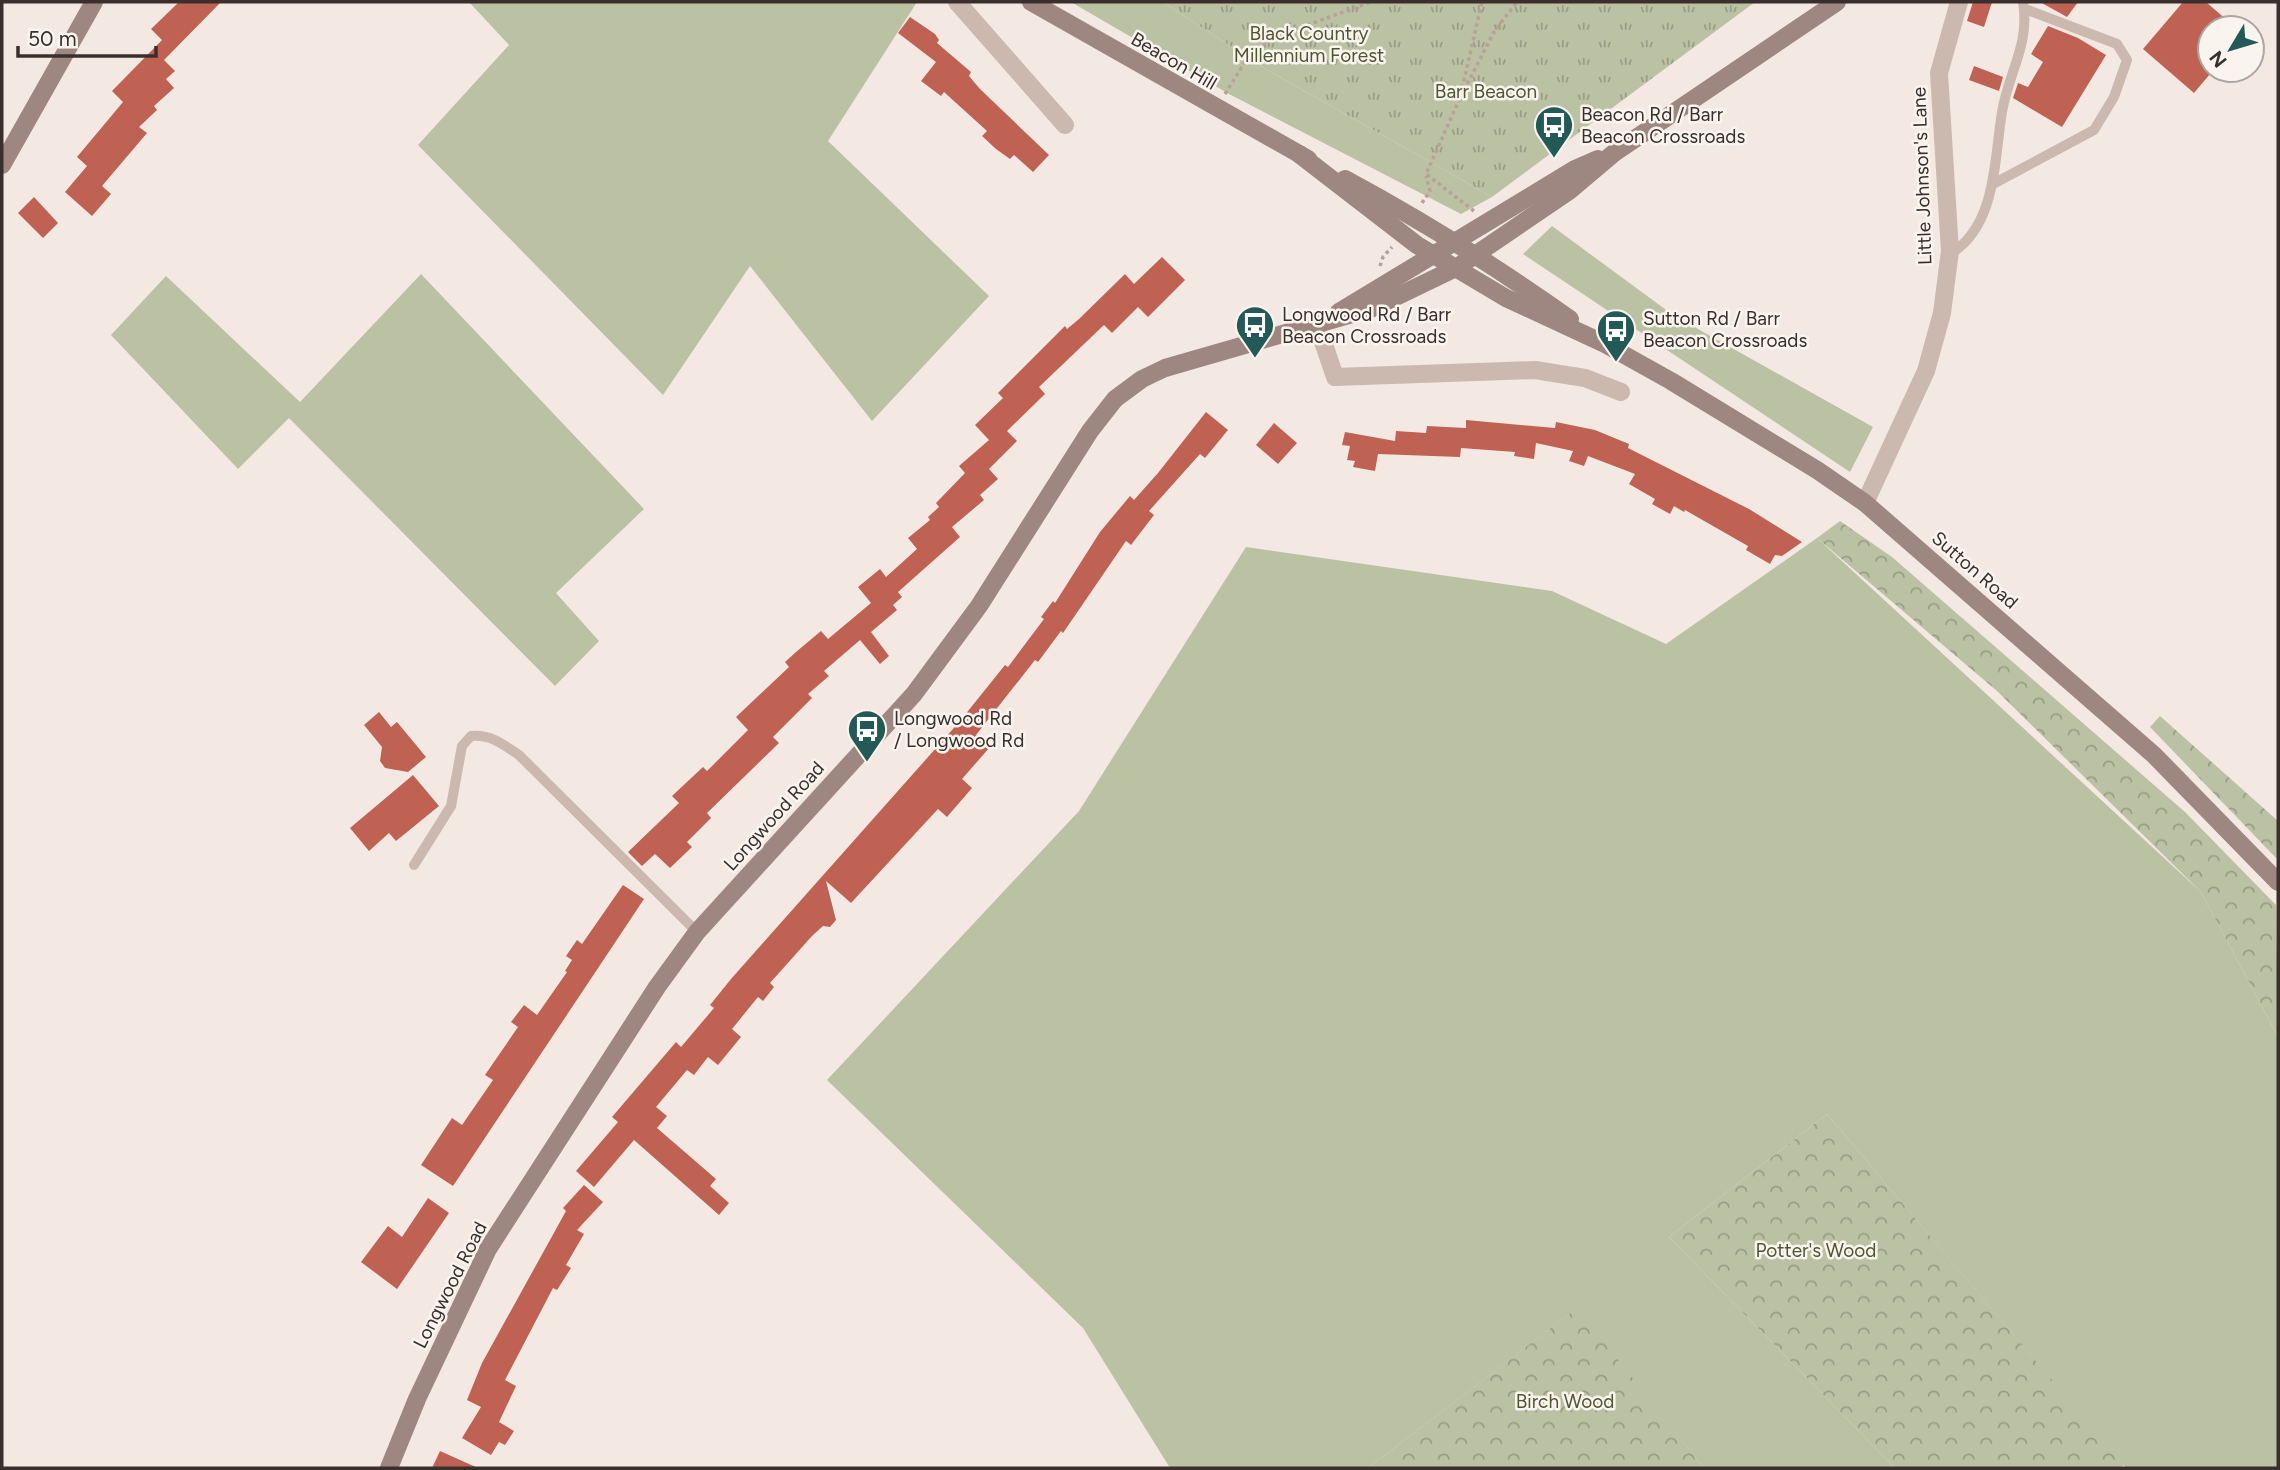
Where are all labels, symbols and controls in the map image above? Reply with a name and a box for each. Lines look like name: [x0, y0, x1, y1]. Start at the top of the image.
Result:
scale bar: [18, 14, 156, 58]
north arrow: [2196, 14, 2266, 84]
park label: Black Country Millennium Forest: [1234, 22, 1384, 67]
text: 50 m: [28, 26, 77, 51]
street label: Beacon Hill: [1127, 27, 1221, 95]
text: N: [2204, 46, 2232, 72]
park label: Barr Beacon: [1435, 80, 1537, 103]
street label: Little Johnson's Lane: [1907, 87, 1937, 265]
place label: Beacon Rd / Barr Beacon Crossroads: [1581, 103, 1745, 148]
bus stop icon: Beacon Rd / Barr Beacon Crossroads: [1533, 104, 1575, 159]
place label: Longwood Rd / Barr Beacon Crossroads: [1282, 303, 1452, 348]
bus stop icon: Longwood Rd / Barr Beacon Crossroads: [1234, 304, 1276, 359]
place label: Sutton Rd / Barr Beacon Crossroads: [1643, 307, 1807, 352]
bus stop icon: Sutton Rd / Barr Beacon Crossroads: [1595, 308, 1637, 363]
street label: Sutton Road: [1927, 526, 2023, 614]
place label: Longwood Rd / Longwood Rd: [894, 707, 1024, 752]
bus stop icon: Longwood Rd / Longwood Rd: [846, 708, 888, 763]
street label: Longwood Road: [719, 757, 829, 875]
street label: Longwood Road: [408, 1218, 492, 1352]
park label: Potter's Wood: [1756, 1239, 1876, 1262]
park label: Birch Wood: [1516, 1390, 1614, 1413]

